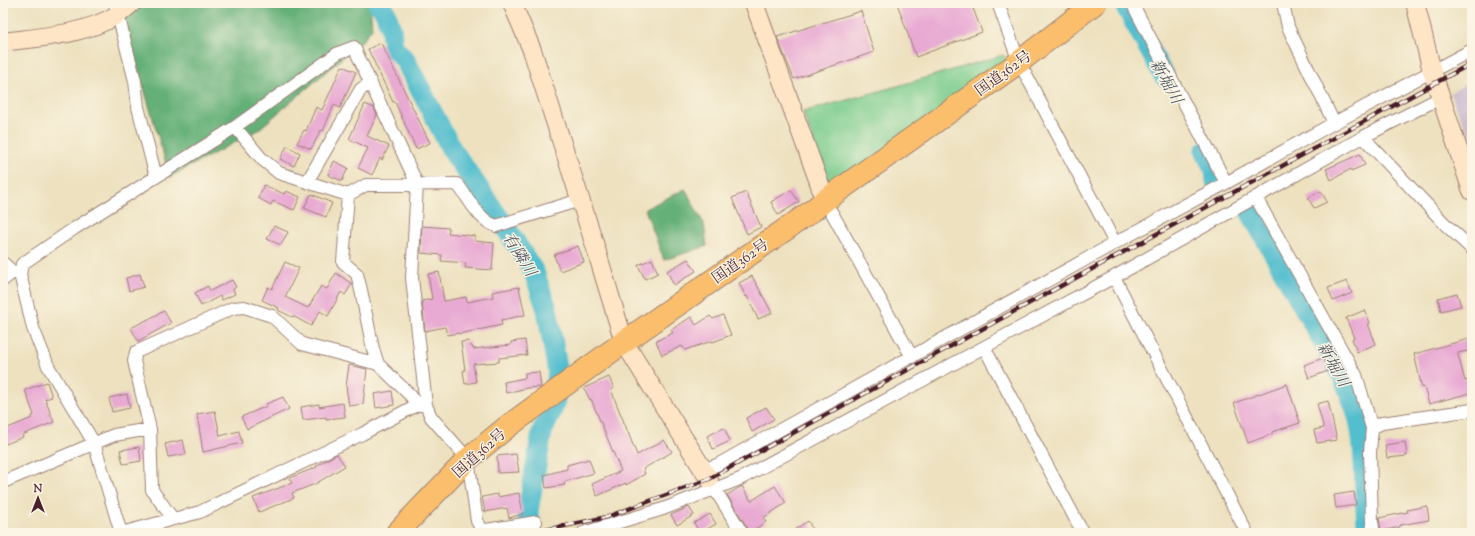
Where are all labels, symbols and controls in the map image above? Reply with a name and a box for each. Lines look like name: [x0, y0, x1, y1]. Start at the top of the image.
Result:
street label: 国道362号: [971, 47, 1036, 102]
water label: 新堀川: [1143, 56, 1187, 111]
water label: 有隣川: [495, 229, 541, 283]
street label: 国道362号: [708, 235, 774, 290]
water label: 新堀川: [1310, 339, 1354, 394]
street label: 国道362号: [449, 424, 511, 484]
north arrow: [18, 478, 58, 518]
text: N: [33, 481, 43, 497]

